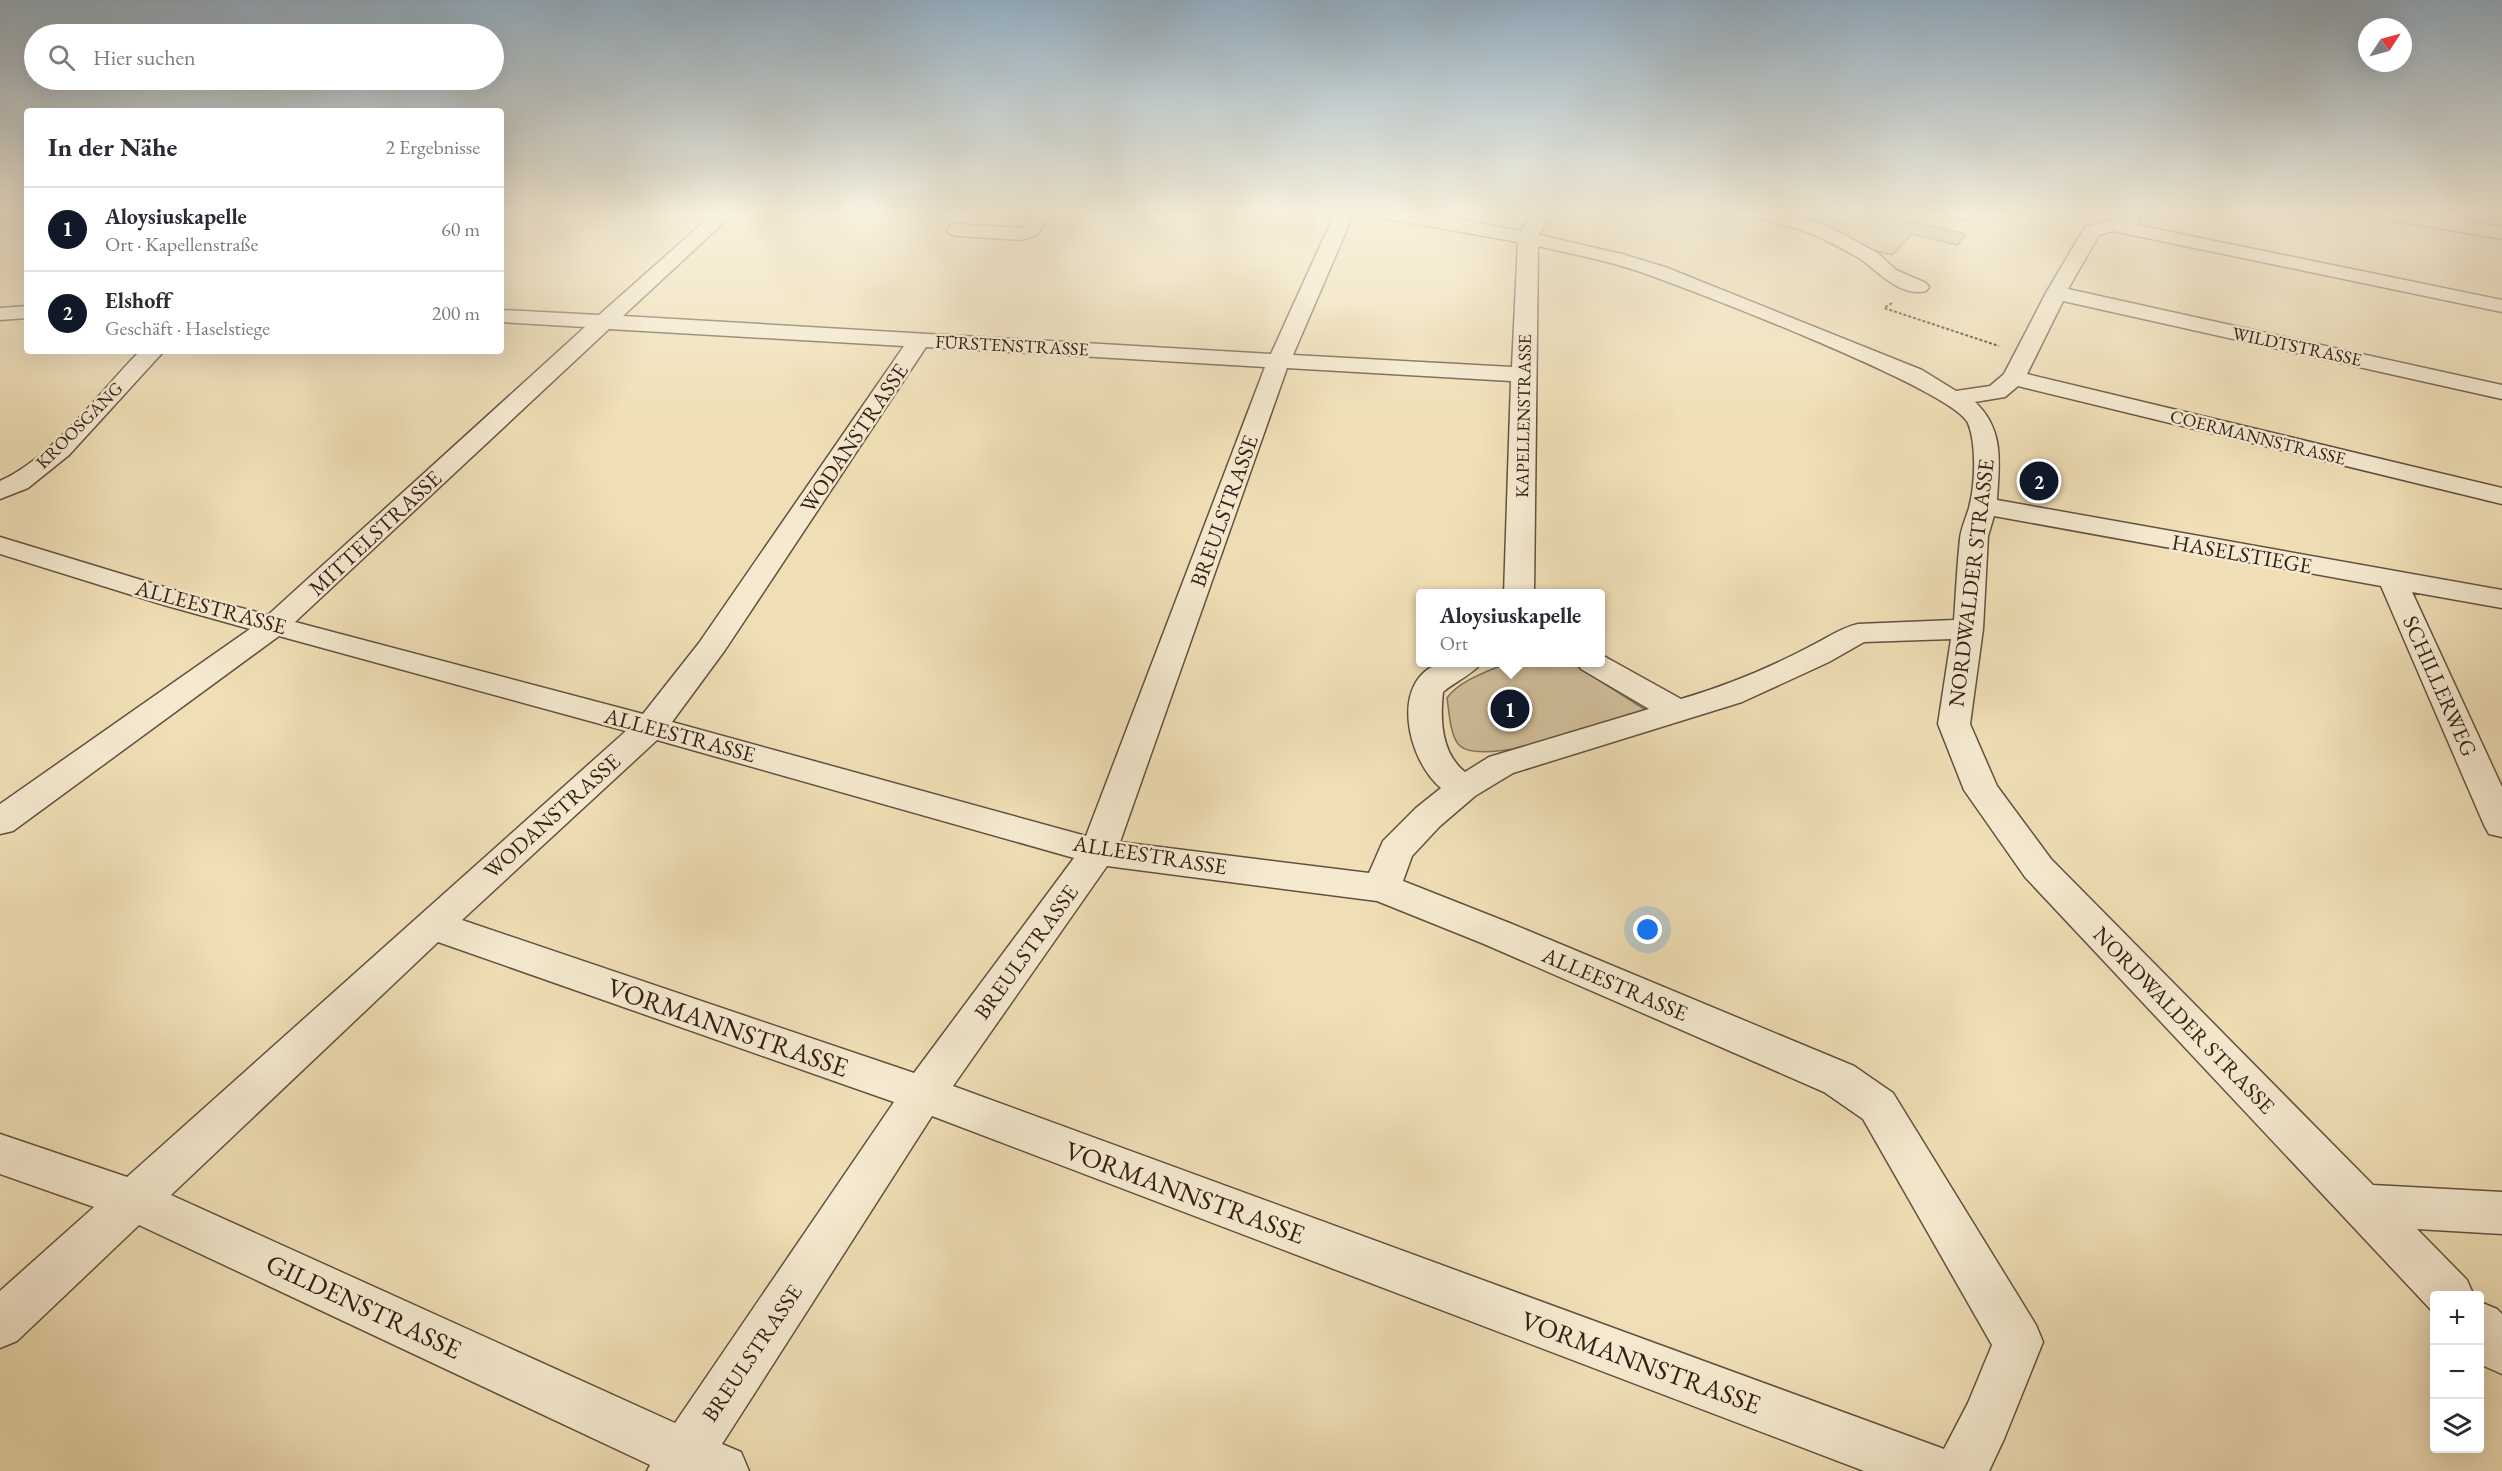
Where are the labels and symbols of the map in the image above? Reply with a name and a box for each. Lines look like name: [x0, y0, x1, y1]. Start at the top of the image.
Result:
north arrow: [2358, 18, 2412, 72]
street label: WILDTSTRASSE: [2230, 321, 2364, 371]
street label: FÜRSTENSTRASSE: [935, 329, 1089, 361]
street label: KAPELLENSTRASSE: [1510, 334, 1536, 498]
street label: WODANSTRASSE: [793, 358, 915, 518]
street label: KROOSGANG: [31, 377, 127, 473]
street label: COERMANNSTRASSE: [2168, 404, 2348, 470]
street label: BREULSTRASSE: [1183, 431, 1265, 591]
street label: NORDWALDER STRASSE: [1941, 457, 2001, 709]
pin: 2: [2020, 458, 2058, 504]
street label: MITTELSTRASSE: [302, 464, 448, 602]
street label: HASELSTIEGE: [2170, 527, 2314, 581]
street label: ALLEESTRASSE: [131, 573, 290, 641]
street label: SCHILLERWEG: [2396, 611, 2484, 761]
pin: 1: [1490, 686, 1530, 732]
street label: ALLEESTRASSE: [600, 701, 759, 769]
street label: WODANSTRASSE: [478, 747, 626, 885]
street label: ALLEESTRASSE: [1070, 828, 1229, 881]
street label: BREULSTRASSE: [967, 879, 1085, 1025]
your location: [1633, 915, 1662, 944]
street label: NORDWALDER STRASSE: [2087, 920, 2281, 1120]
street label: ALLEESTRASSE: [1537, 940, 1692, 1028]
street label: VORMANNSTRASSE: [603, 969, 853, 1085]
street label: VORMANNSTRASSE: [1060, 1132, 1310, 1252]
street label: GILDENSTRASSE: [261, 1245, 467, 1367]
street label: BREULSTRASSE: [695, 1279, 809, 1427]
street label: VORMANNSTRASSE: [1516, 1302, 1766, 1422]

